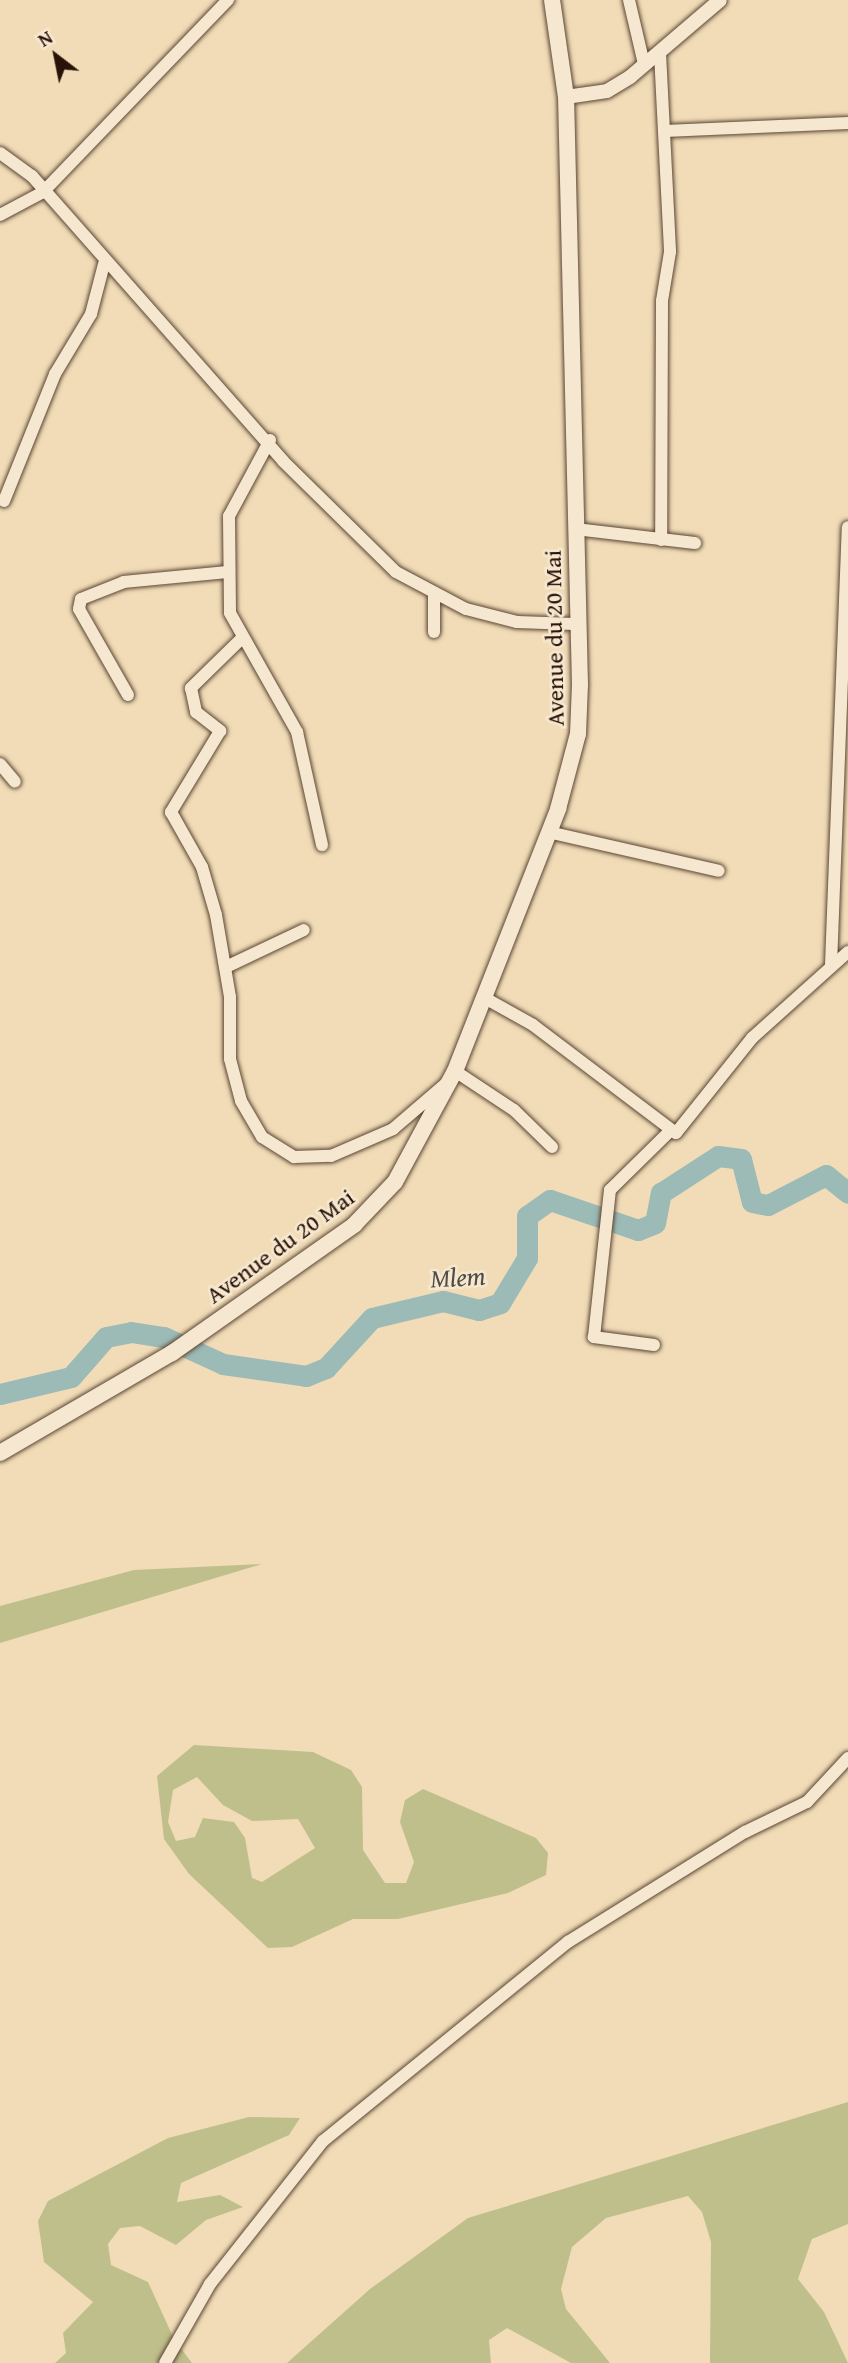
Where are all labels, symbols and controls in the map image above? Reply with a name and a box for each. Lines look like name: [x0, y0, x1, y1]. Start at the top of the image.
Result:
north arrow: [21, 21, 91, 91]
text: N: [32, 23, 58, 53]
street label: Avenue du 20 Mai: [538, 550, 570, 726]
street label: Avenue du 20 Mai: [200, 1183, 360, 1309]
water label: Mlem: [429, 1260, 487, 1294]

